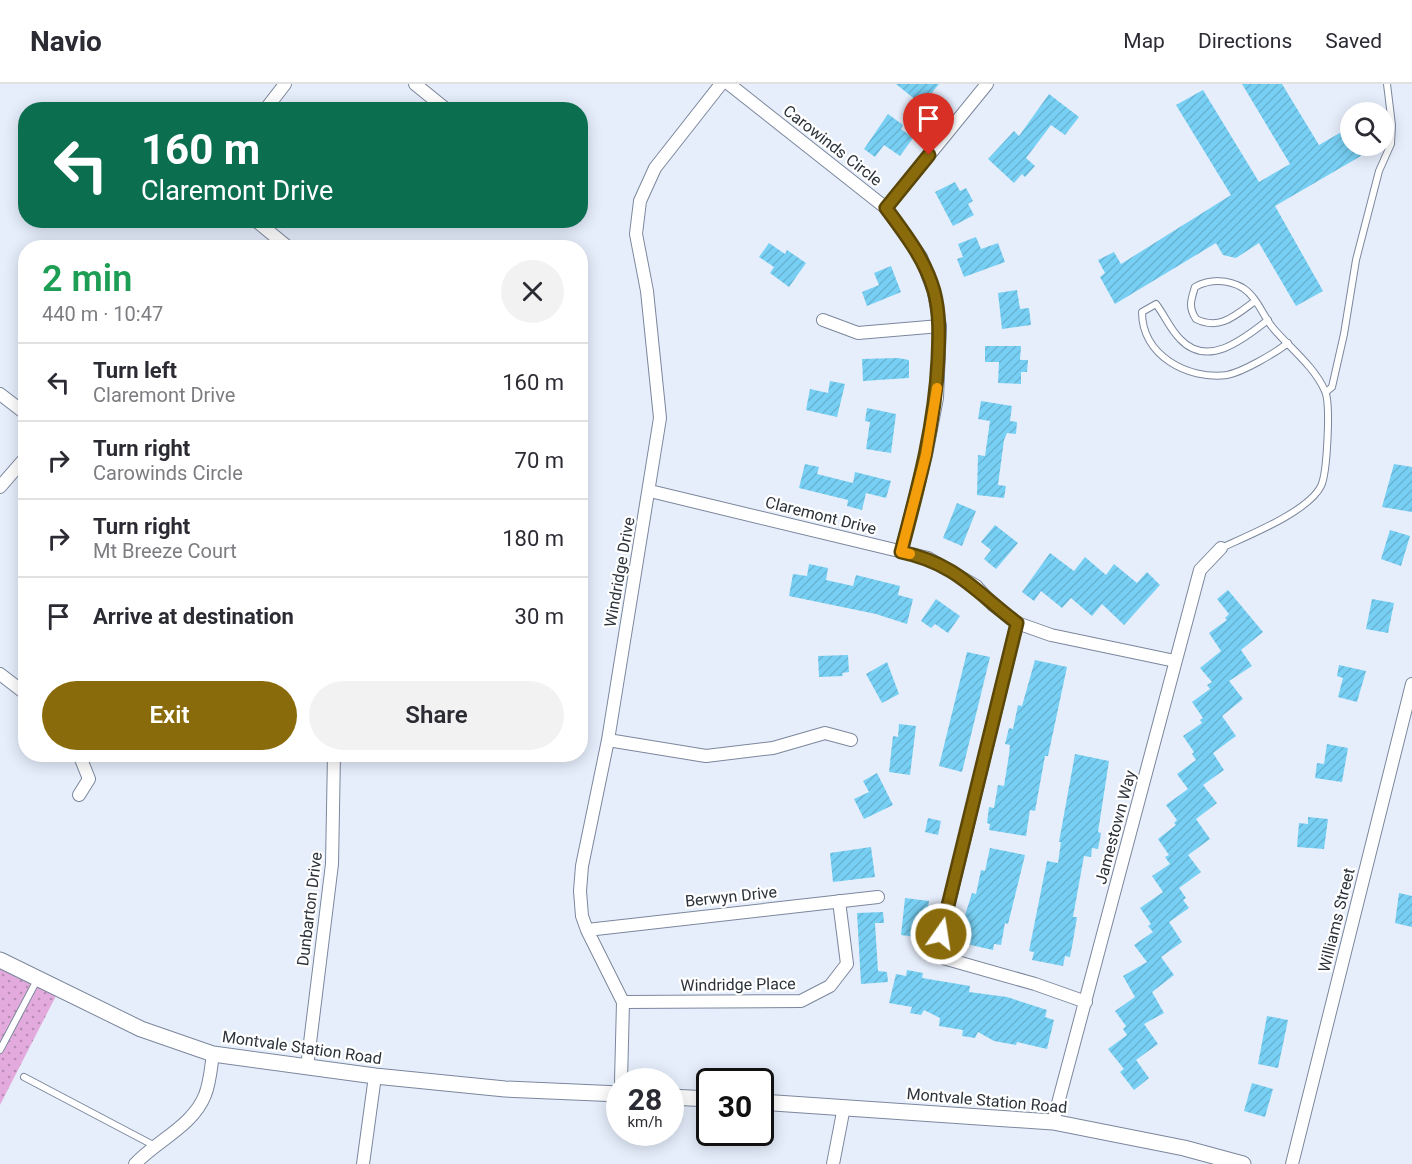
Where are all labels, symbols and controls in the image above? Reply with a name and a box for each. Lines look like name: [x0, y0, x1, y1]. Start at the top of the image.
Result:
text: Navio: [30, 25, 102, 58]
text: Map: [1123, 29, 1165, 53]
text: Directions: [1198, 29, 1292, 53]
text: Saved: [1325, 29, 1382, 53]
pin: [903, 93, 954, 155]
street label: Carowinds Circle: [780, 101, 886, 190]
icon: arrive: [912, 102, 945, 135]
map controls: [1340, 102, 1394, 156]
button: search: [1340, 102, 1394, 156]
text: 160 m: [141, 125, 260, 174]
icon: left: [42, 126, 120, 204]
text: Claremont Drive: [141, 175, 333, 207]
text: 2 min: [42, 258, 132, 300]
button: close: [501, 260, 564, 323]
text: 440 m · 10:47: [42, 302, 163, 326]
text: Turn left: [93, 358, 177, 383]
icon: left: [42, 366, 75, 399]
text: 160 m: [502, 370, 564, 395]
text: Claremont Drive: [93, 383, 235, 407]
text: Turn right: [93, 436, 190, 461]
icon: right: [42, 444, 75, 477]
text: 70 m: [515, 448, 564, 473]
text: Carowinds Circle: [93, 461, 243, 485]
street label: Claremont Drive: [763, 492, 878, 538]
text: Turn right: [93, 514, 190, 539]
street label: Windridge Drive: [600, 515, 639, 629]
icon: right: [42, 522, 75, 555]
text: 180 m: [502, 526, 564, 551]
text: Mt Breeze Court: [93, 539, 237, 563]
icon: arrive: [42, 600, 75, 633]
text: Arrive at destination: [93, 604, 294, 629]
text: 30 m: [515, 604, 564, 629]
button: Exit: [42, 681, 297, 750]
button: Share: [309, 681, 564, 750]
street label: Jamestown Way: [1091, 768, 1140, 886]
street label: Dunbarton Drive: [293, 851, 326, 967]
street label: Williams Street: [1314, 866, 1359, 974]
street label: Berwyn Drive: [684, 882, 778, 911]
position arrow: [909, 902, 973, 966]
street label: Windridge Place: [680, 974, 796, 995]
street label: Montvale Station Road: [221, 1027, 383, 1068]
speed limit sign: 30: [696, 1068, 774, 1146]
text: 28: [628, 1082, 662, 1117]
street label: Montvale Station Road: [906, 1084, 1068, 1117]
text: km/h: [627, 1113, 663, 1131]

